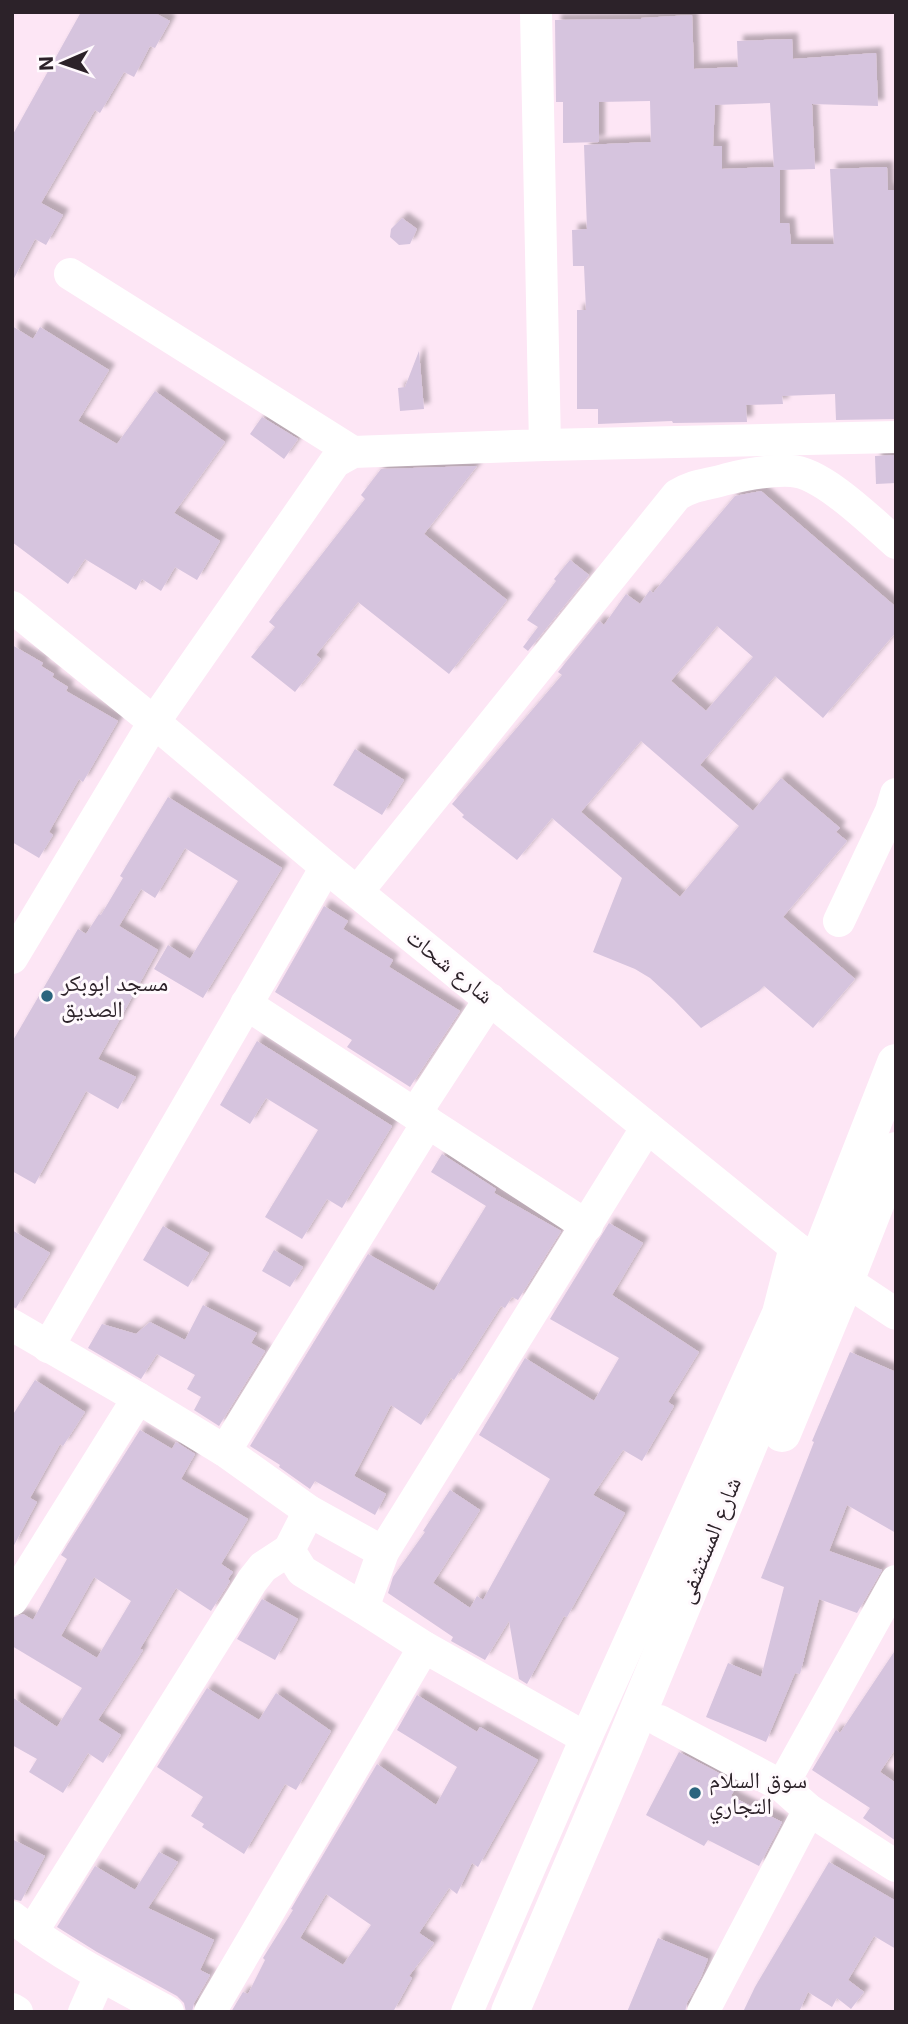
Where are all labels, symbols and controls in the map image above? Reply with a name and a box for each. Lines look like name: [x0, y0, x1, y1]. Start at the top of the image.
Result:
north arrow: [28, 28, 98, 98]
text: N: [35, 56, 58, 71]
street label: شارع شحات: [400, 922, 499, 1010]
place label: مسجد ابوبكر الصديق: [60, 969, 168, 1023]
marker: مسجد ابوبكر الصديق: [39, 988, 55, 1004]
street label: شارع المستشفى: [671, 1473, 748, 1608]
place label: سوق السلام التجاري: [709, 1766, 807, 1825]
marker: سوق السلام التجاري: [687, 1785, 703, 1801]

